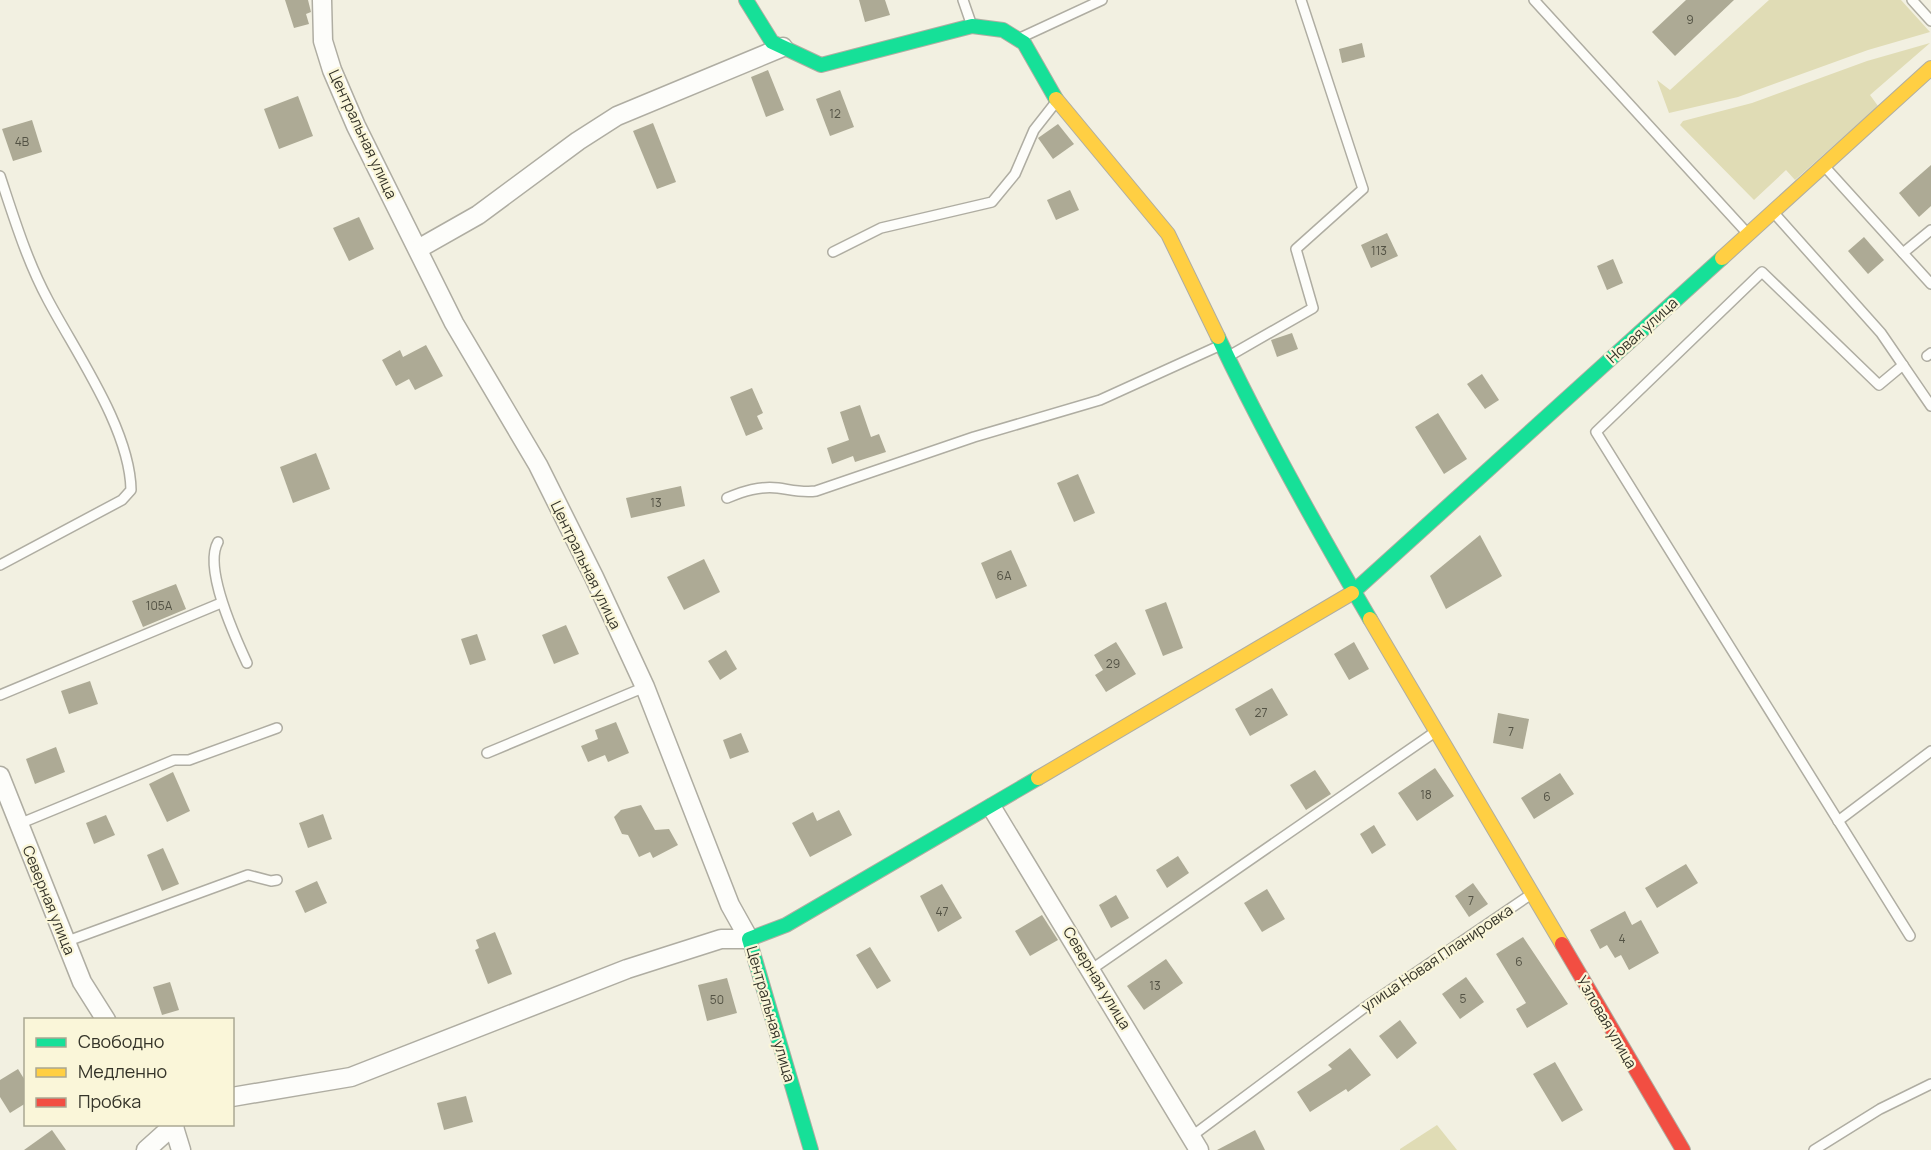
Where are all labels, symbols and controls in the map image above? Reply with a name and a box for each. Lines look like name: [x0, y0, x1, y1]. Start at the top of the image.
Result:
house number: 9: [1686, 11, 1694, 28]
street label: Центральная улица: [324, 66, 402, 202]
house number: 12: [829, 105, 841, 122]
house number: 4В: [15, 133, 29, 150]
house number: 113: [1371, 242, 1387, 259]
street label: Новая улица: [1602, 292, 1682, 368]
house number: 13: [650, 494, 662, 511]
street label: Центральная улица: [546, 497, 626, 633]
house number: 6А: [996, 567, 1012, 584]
house number: 105А: [146, 597, 173, 614]
house number: 29: [1106, 655, 1120, 672]
house number: 27: [1255, 704, 1267, 721]
house number: 7: [1508, 723, 1514, 740]
house number: 18: [1420, 786, 1432, 803]
house number: 6: [1543, 788, 1551, 805]
street label: Северная улица: [18, 842, 80, 958]
house number: 7: [1468, 892, 1474, 909]
street label: улица Новая Планировка: [1357, 899, 1517, 1017]
house number: 47: [935, 903, 949, 920]
street label: Северная улица: [1058, 923, 1136, 1033]
house number: 4: [1618, 930, 1626, 947]
street label: Центральная улица: [742, 944, 800, 1084]
house number: 6: [1515, 953, 1523, 970]
street label: Узловая улица: [1572, 972, 1642, 1072]
house number: 13: [1149, 977, 1161, 994]
house number: 5: [1460, 990, 1467, 1007]
house number: 50: [710, 991, 724, 1008]
legend: [24, 1018, 234, 1126]
text: Свободно: [78, 1029, 164, 1053]
text: Медленно: [78, 1059, 167, 1083]
text: Пробка: [78, 1089, 141, 1113]

